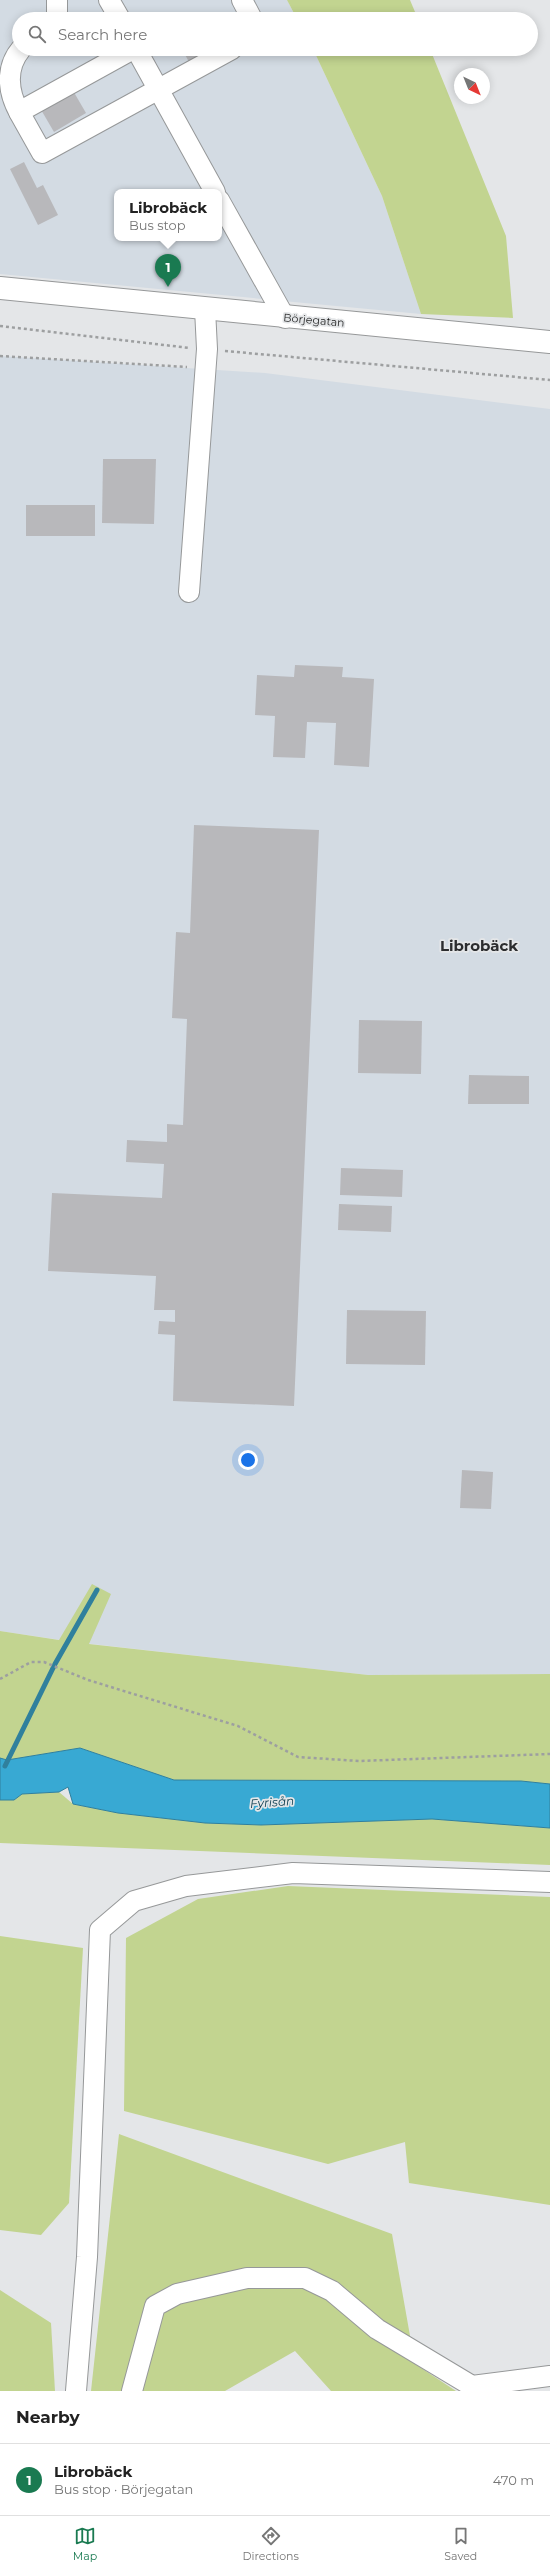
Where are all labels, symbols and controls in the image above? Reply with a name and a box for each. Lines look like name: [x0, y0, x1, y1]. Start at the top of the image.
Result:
search box: [12, 12, 538, 56]
icon: search: [26, 23, 48, 45]
text: Search here: [58, 25, 147, 44]
north arrow: [454, 68, 490, 104]
popup: [114, 189, 222, 241]
text: Librobäck: [129, 198, 207, 217]
text: Bus stop: [129, 217, 186, 233]
pin: 1: [155, 254, 181, 287]
street label: Börjegatan: [283, 310, 345, 330]
district label: Librobäck: [440, 936, 518, 955]
your location: [238, 1450, 258, 1470]
water label: Fyrisån: [249, 1793, 295, 1811]
text: Nearby: [16, 2407, 80, 2427]
text: Librobäck: [54, 2462, 132, 2481]
text: 1: [26, 2472, 32, 2488]
text: 470 m: [493, 2472, 534, 2488]
text: Bus stop · Börjegatan: [54, 2481, 193, 2497]
tab: Map: [73, 2525, 97, 2563]
tab: Directions: [243, 2525, 299, 2563]
tab: Saved: [444, 2525, 477, 2563]

